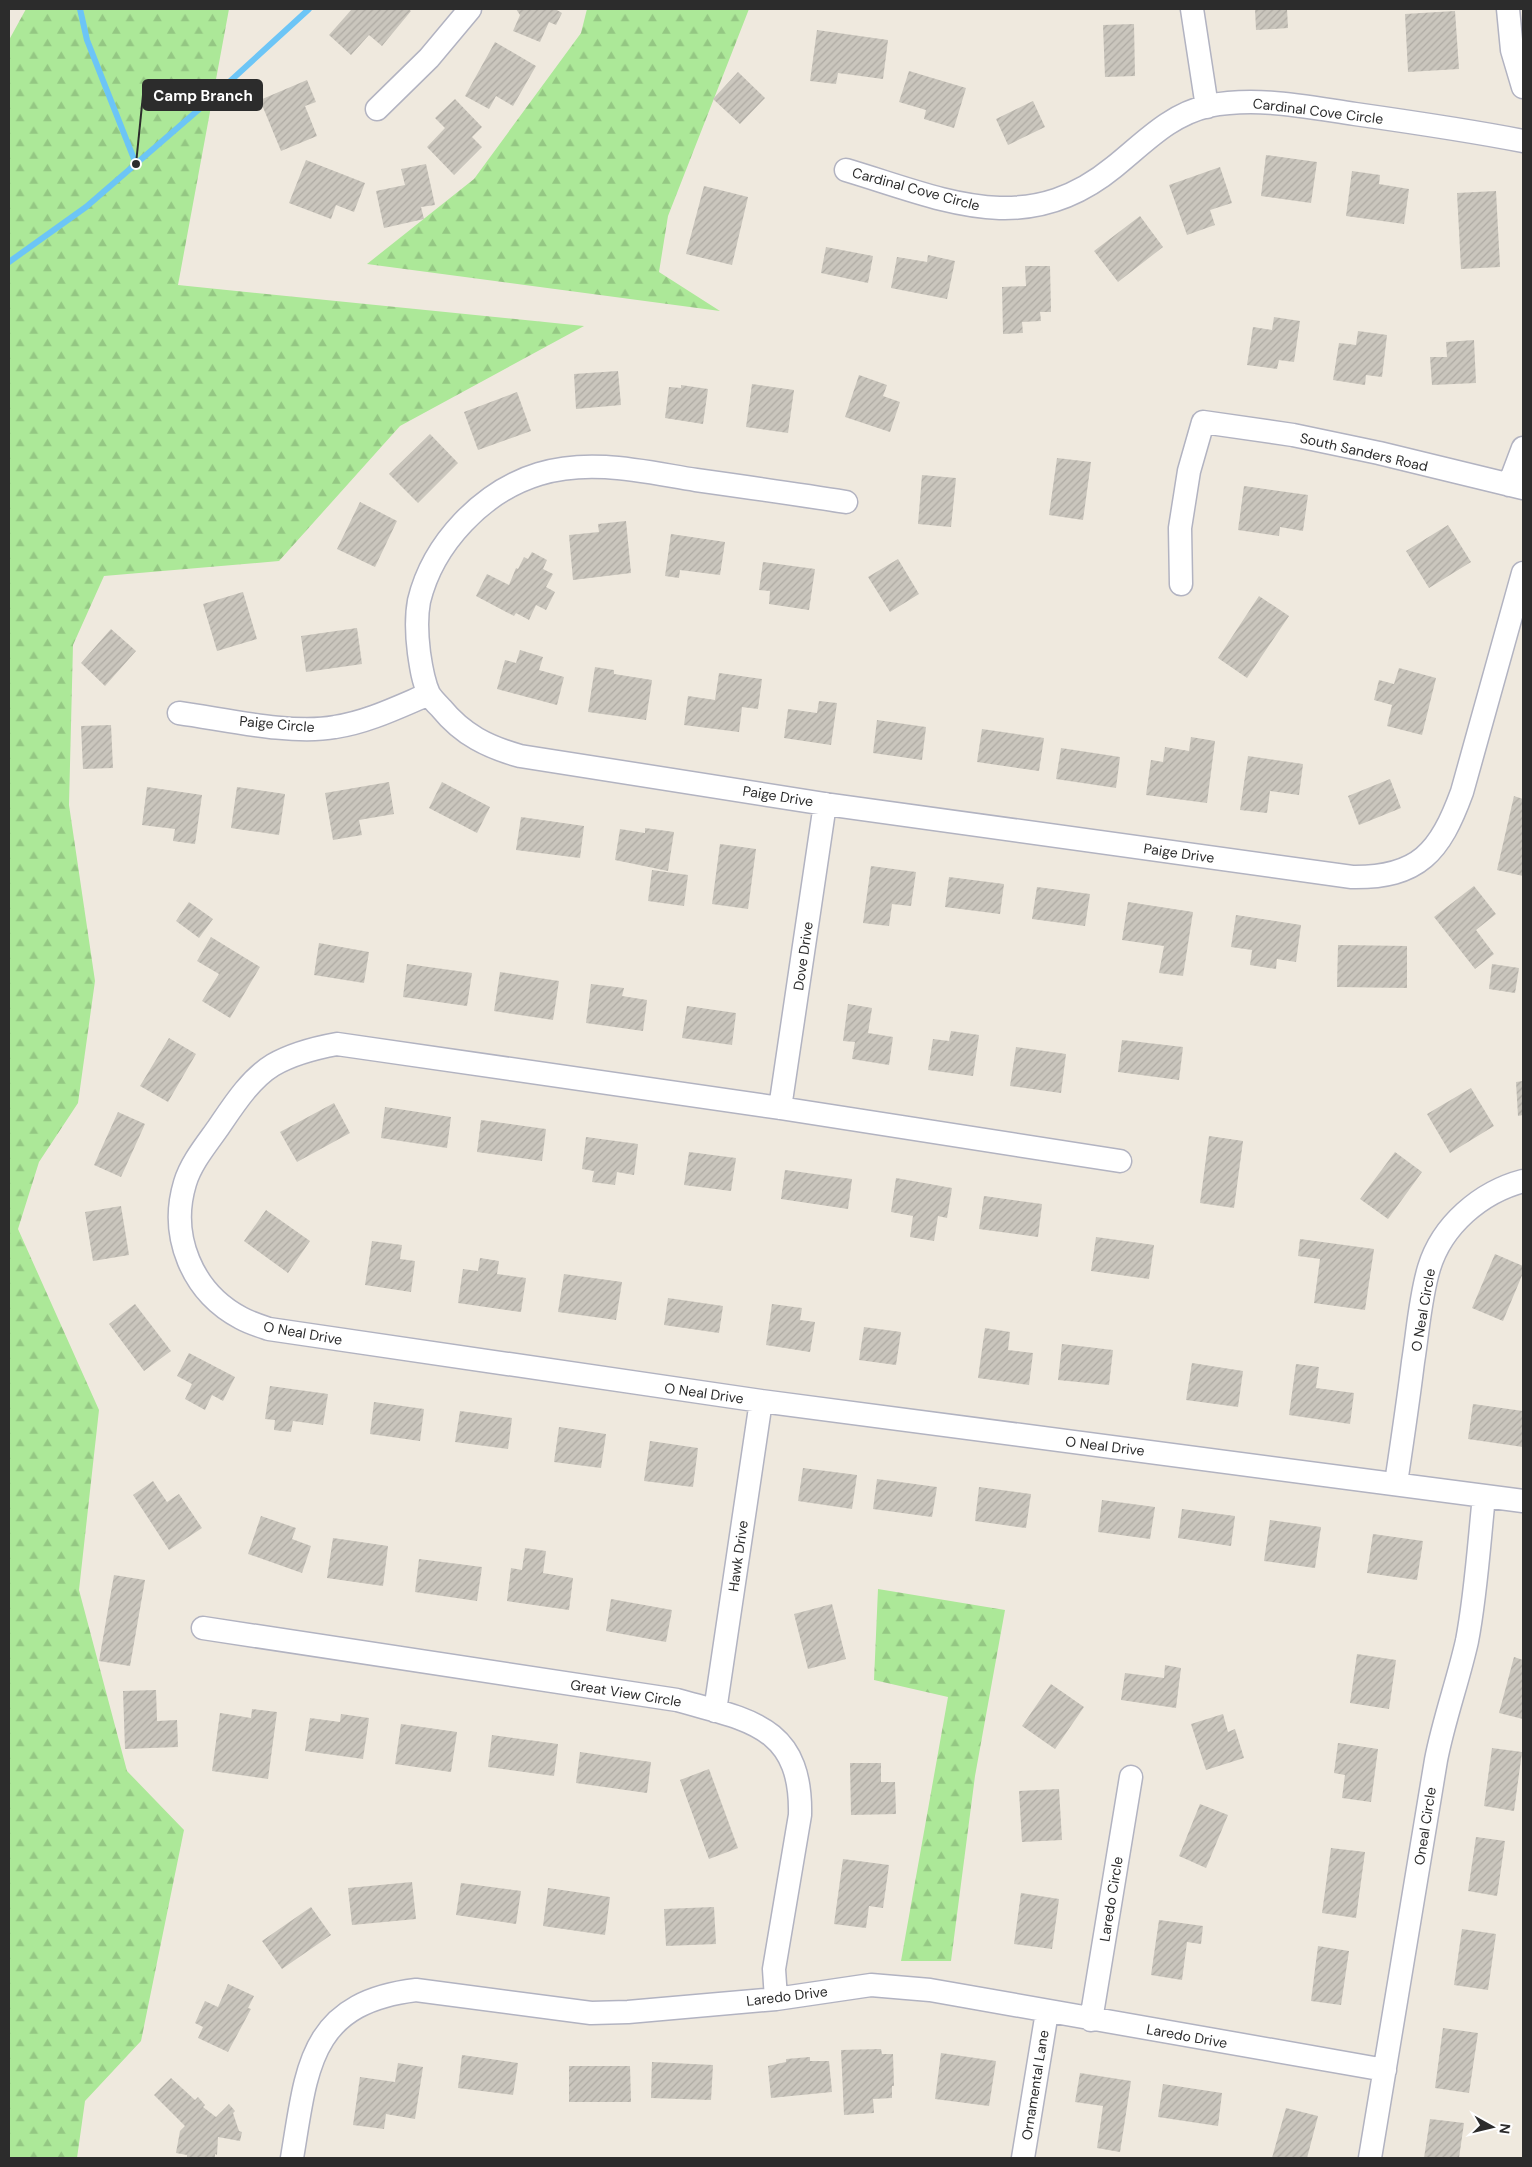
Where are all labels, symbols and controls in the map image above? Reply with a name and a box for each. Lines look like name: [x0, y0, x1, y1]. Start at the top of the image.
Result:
callout: Camp Branch: [143, 80, 262, 110]
text: Camp Branch: [153, 86, 253, 106]
street label: Cardinal Cove Circle: [1252, 94, 1384, 128]
street label: Cardinal Cove Circle: [850, 163, 982, 215]
street label: South Sanders Road: [1298, 429, 1430, 475]
street label: Paige Circle: [239, 712, 315, 736]
street label: Paige Drive: [741, 782, 815, 810]
street label: Paige Drive: [1143, 839, 1216, 867]
street label: Dove Drive: [789, 920, 817, 992]
street label: O Neal Circle: [1407, 1267, 1439, 1353]
street label: O Neal Drive: [262, 1317, 344, 1349]
street label: O Neal Drive: [663, 1379, 745, 1407]
street label: O Neal Drive: [1064, 1432, 1146, 1460]
street label: Hawk Drive: [724, 1519, 752, 1593]
street label: Great View Circle: [569, 1675, 683, 1711]
street label: Oneal Circle: [1410, 1786, 1440, 1866]
street label: Laredo Circle: [1095, 1855, 1127, 1943]
street label: Laredo Drive: [745, 1982, 829, 2010]
street label: Laredo Drive: [1145, 2020, 1229, 2052]
street label: Ornamental Lane: [1017, 2029, 1053, 2141]
north arrow: [1467, 2102, 1517, 2152]
text: N: [1495, 2122, 1514, 2135]

